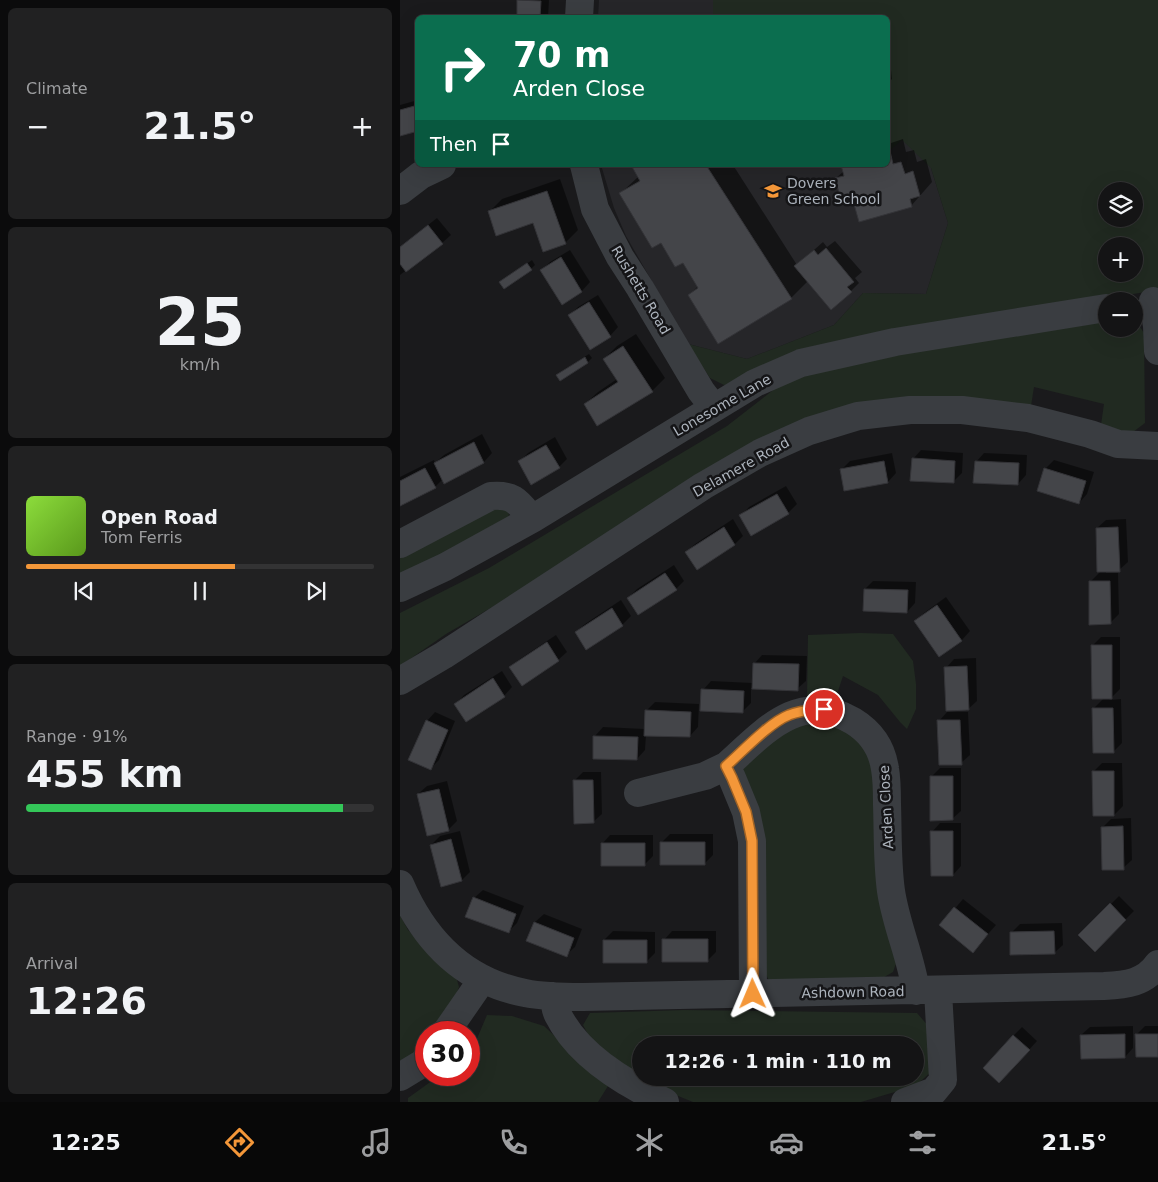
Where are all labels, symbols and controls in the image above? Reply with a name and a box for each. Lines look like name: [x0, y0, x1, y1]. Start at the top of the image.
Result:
icon: right: [430, 35, 495, 100]
text: 70 m: [513, 35, 610, 75]
text: Arden Close: [513, 76, 645, 101]
text: Climate: [26, 79, 88, 98]
text: 21.5°: [144, 104, 256, 148]
text: −: [26, 110, 49, 143]
text: +: [351, 110, 374, 143]
icon: arrive: [487, 130, 515, 158]
text: Then: [430, 133, 477, 155]
place label: Dovers Green School: [787, 175, 880, 207]
school or university icon: Dovers Green School: [763, 181, 783, 201]
map controls: [1098, 182, 1143, 337]
button: layers: [1098, 182, 1143, 227]
button: +: [1098, 237, 1143, 282]
street label: Rushetts Road: [608, 243, 674, 337]
text: 25: [155, 285, 245, 360]
button: −: [1098, 292, 1143, 337]
text: km/h: [180, 355, 220, 374]
street label: Lonesome Lane: [670, 371, 774, 439]
street label: Delamere Road: [690, 434, 792, 500]
text: Open Road: [101, 506, 218, 528]
text: Tom Ferris: [101, 528, 182, 547]
icon: previous: [70, 577, 98, 605]
icon: pause: [186, 577, 214, 605]
icon: next: [302, 577, 330, 605]
pin: [803, 688, 845, 730]
icon: arrive: [810, 695, 838, 723]
text: Range · 91%: [26, 727, 128, 746]
text: 455 km: [26, 752, 183, 796]
street label: Arden Close: [876, 765, 896, 849]
text: Arrival: [26, 954, 78, 973]
position arrow: [726, 967, 778, 1019]
text: 12:26: [26, 979, 147, 1023]
street label: Ashdown Road: [801, 983, 905, 1001]
speed limit sign: 30: [415, 1021, 480, 1086]
text: 12:26 · 1 min · 110 m: [664, 1050, 892, 1072]
icon: directions: [222, 1125, 257, 1160]
icon: music: [359, 1125, 394, 1160]
icon: phone: [496, 1125, 531, 1160]
icon: climate: [632, 1125, 667, 1160]
icon: car: [769, 1125, 804, 1160]
icon: filters: [905, 1125, 940, 1160]
text: 12:25: [51, 1130, 121, 1155]
text: 21.5°: [1042, 1130, 1107, 1155]

